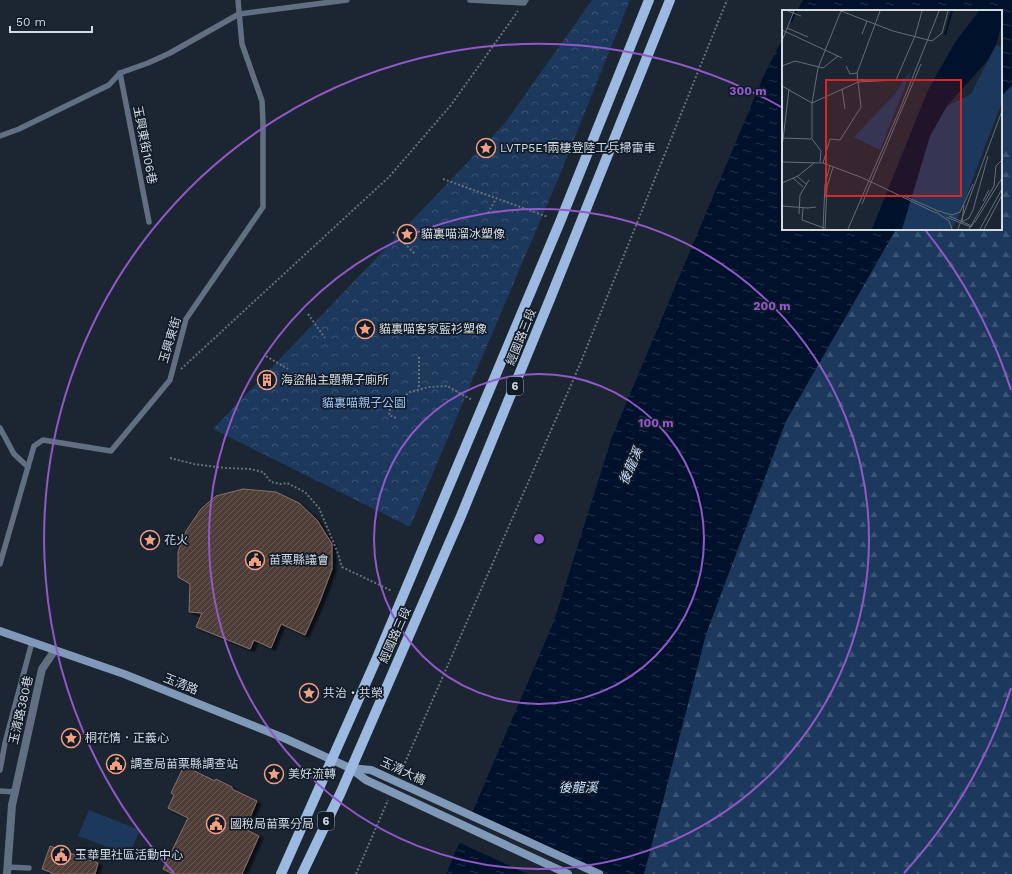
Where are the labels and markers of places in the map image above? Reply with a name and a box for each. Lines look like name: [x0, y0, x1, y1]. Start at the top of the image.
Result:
place icon: LVTP5E1兩棲登陸工兵掃雷車: [475, 137, 497, 159]
place label: LVTP5E1兩棲登陸工兵掃雷車: [500, 141, 656, 155]
place icon: 貓裏喵溜冰塑像: [396, 223, 418, 245]
place label: 貓裏喵溜冰塑像: [421, 227, 505, 241]
place icon: 貓裏喵客家藍衫塑像: [354, 318, 376, 340]
place label: 貓裏喵客家藍衫塑像: [379, 322, 487, 336]
building icon: 海盜船主題親子廁所: [256, 369, 278, 391]
place label: 海盜船主題親子廁所: [281, 373, 389, 387]
place icon: 花火: [139, 529, 161, 551]
centre of rings: [532, 532, 546, 546]
place label: 花火: [164, 533, 188, 547]
public building icon: 苗栗縣議會: [244, 549, 266, 571]
place label: 苗栗縣議會: [269, 553, 329, 567]
place icon: 共治‧共榮: [298, 682, 320, 704]
place label: 共治‧共榮: [323, 686, 383, 700]
place icon: 桐花情．正義心: [60, 727, 82, 749]
place label: 桐花情．正義心: [85, 731, 169, 745]
public building icon: 調查局苗栗縣調查站: [105, 753, 127, 775]
place label: 調查局苗栗縣調查站: [130, 757, 238, 771]
place icon: 美好流轉: [263, 763, 285, 785]
place label: 美好流轉: [288, 767, 336, 781]
public building icon: 國稅局苗栗分局: [205, 813, 227, 835]
place label: 國稅局苗栗分局: [230, 817, 314, 831]
public building icon: 玉華里社區活動中心: [50, 844, 72, 866]
place label: 玉華里社區活動中心: [75, 848, 183, 862]

